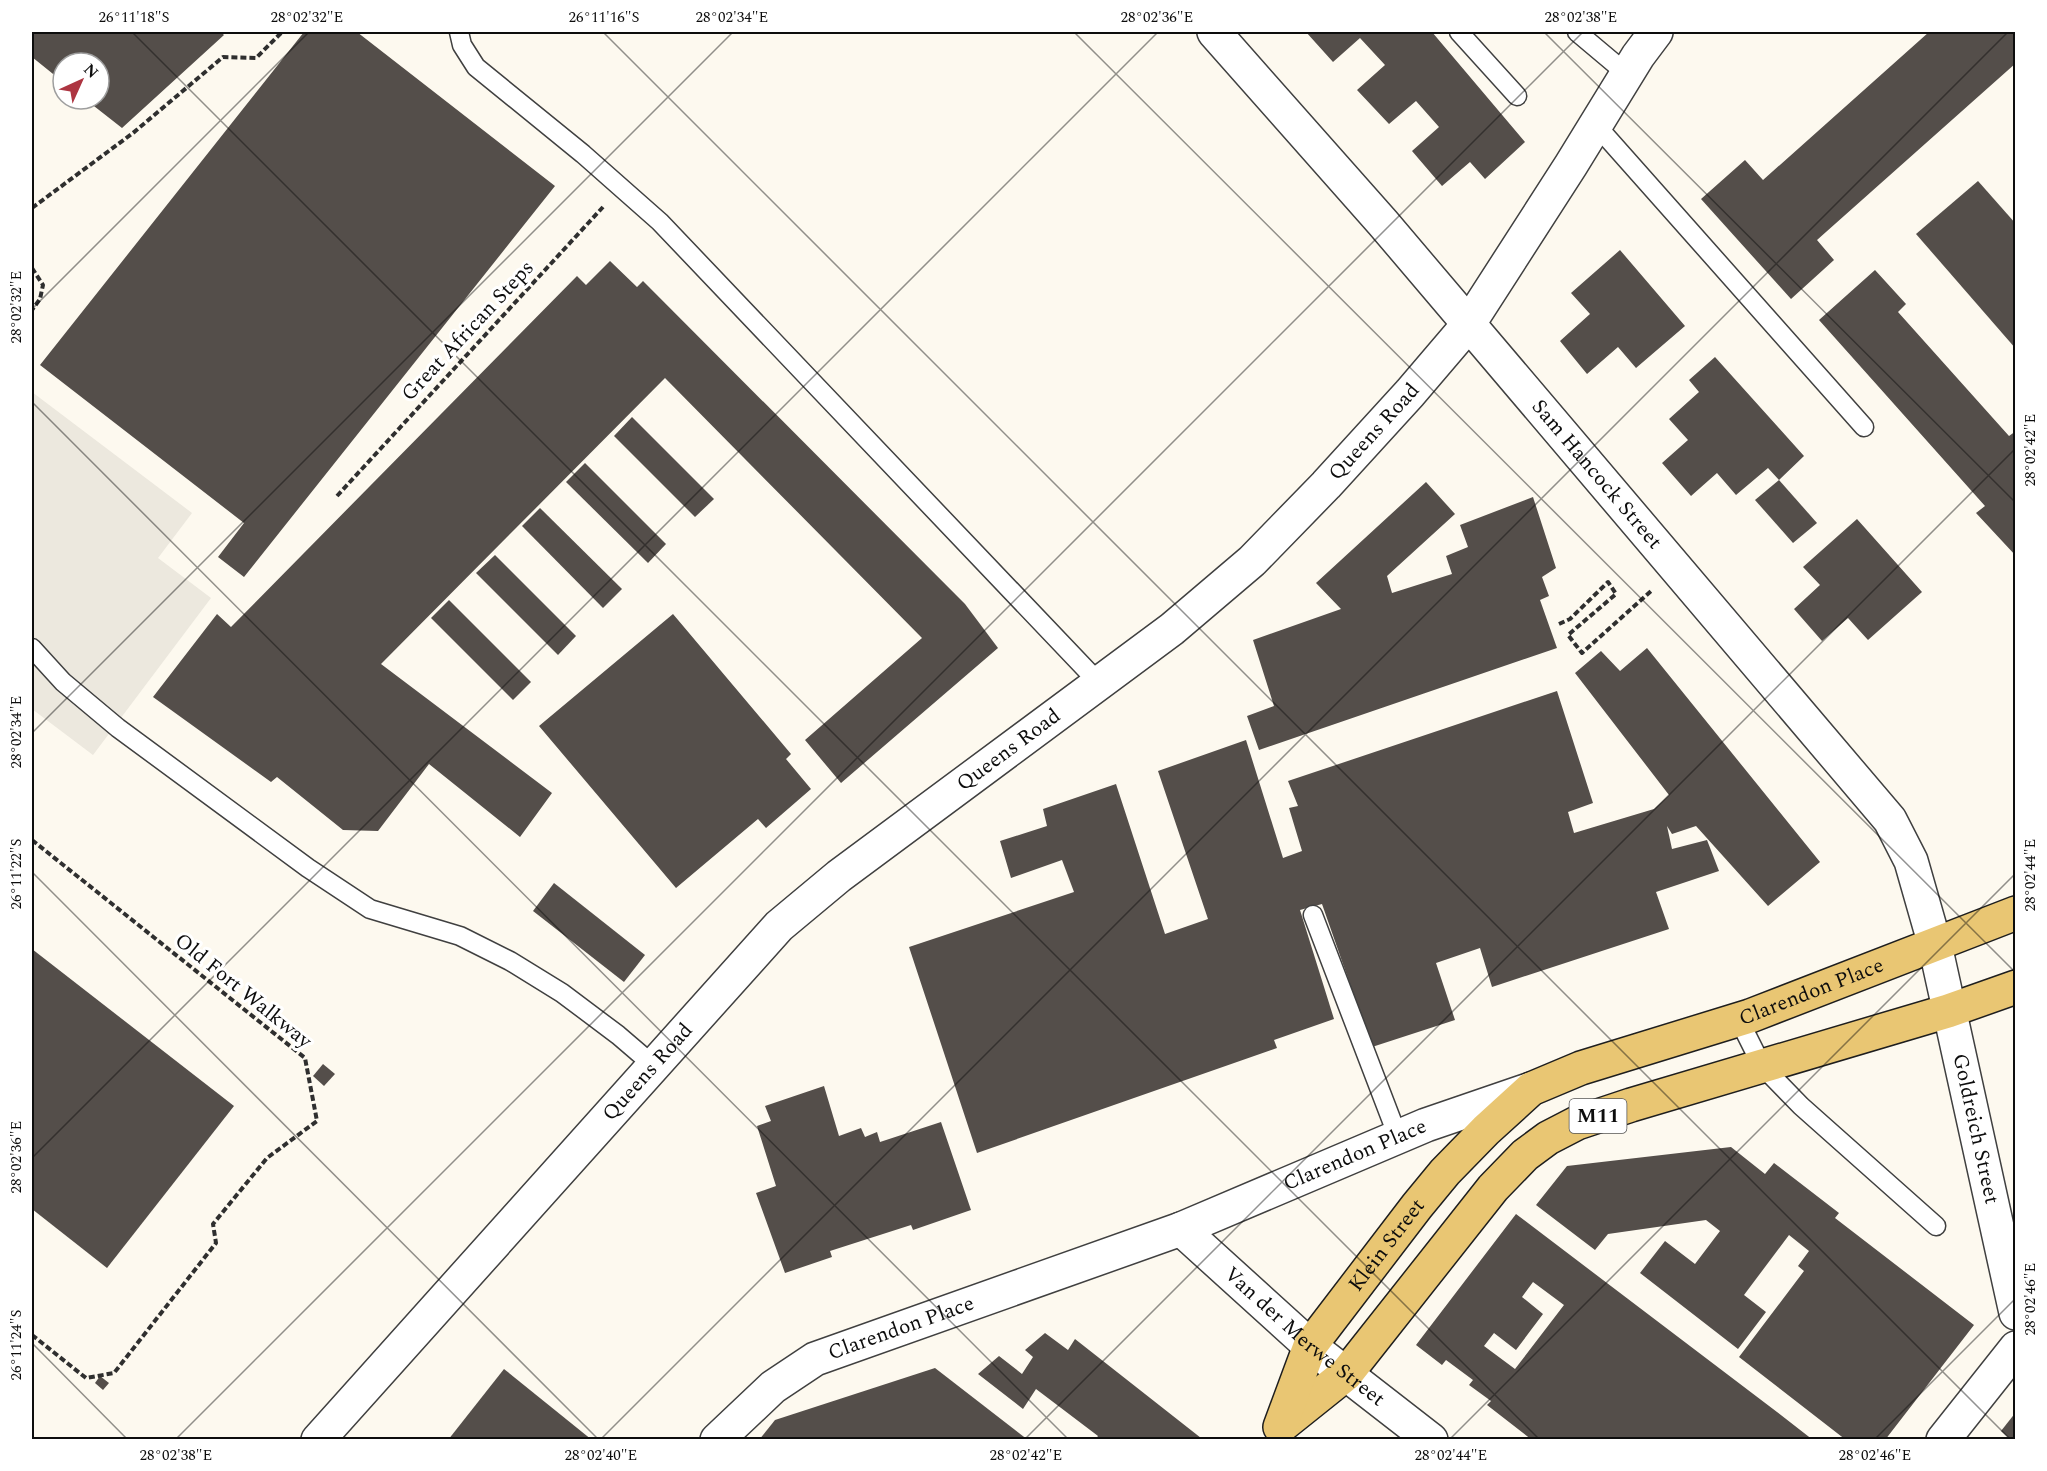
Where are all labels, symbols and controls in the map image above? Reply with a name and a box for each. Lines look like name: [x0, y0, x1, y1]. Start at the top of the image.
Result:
text: 26°11'18"S: [99, 6, 170, 29]
text: 28°02'32"E: [271, 6, 343, 29]
text: 26°11'16"S: [569, 6, 640, 29]
text: 28°02'34"E: [696, 6, 768, 29]
text: 28°02'36"E: [1121, 6, 1193, 29]
text: 28°02'38"E: [1545, 6, 1617, 29]
north arrow: [51, 51, 111, 111]
text: N: [78, 58, 104, 84]
street label: Great African Steps: [394, 253, 542, 409]
text: 28°02'32"E: [5, 271, 28, 343]
street label: Queens Road: [1321, 376, 1428, 488]
street label: Sam Hancock Street: [1523, 392, 1670, 557]
text: 28°02'42"E: [2019, 414, 2042, 486]
text: 28°02'34"E: [5, 696, 28, 768]
street label: Queens Road: [950, 701, 1068, 800]
text: 26°11'22"S: [5, 838, 28, 909]
text: 28°02'44"E: [2019, 839, 2042, 911]
street label: Old Fort Walkway: [167, 925, 319, 1057]
street label: Clarendon Place: [1735, 950, 1889, 1034]
street label: Queens Road: [595, 1016, 701, 1129]
street label: Goldreich Street: [1943, 1051, 2008, 1207]
road number: M11: [1570, 1099, 1626, 1133]
street label: Clarendon Place: [1278, 1110, 1432, 1200]
text: 28°02'36"E: [5, 1121, 28, 1193]
street label: Klein Street: [1341, 1192, 1433, 1299]
street label: Van der Merwe Street: [1217, 1259, 1392, 1415]
text: 28°02'46"E: [2019, 1263, 2042, 1335]
street label: Clarendon Place: [824, 1288, 979, 1369]
text: 26°11'24"S: [5, 1309, 28, 1380]
text: 28°02'38"E: [140, 1444, 212, 1467]
text: 28°02'40"E: [565, 1444, 637, 1467]
text: 28°02'42"E: [990, 1444, 1062, 1467]
text: 28°02'44"E: [1415, 1444, 1487, 1467]
text: 28°02'46"E: [1839, 1444, 1911, 1467]

